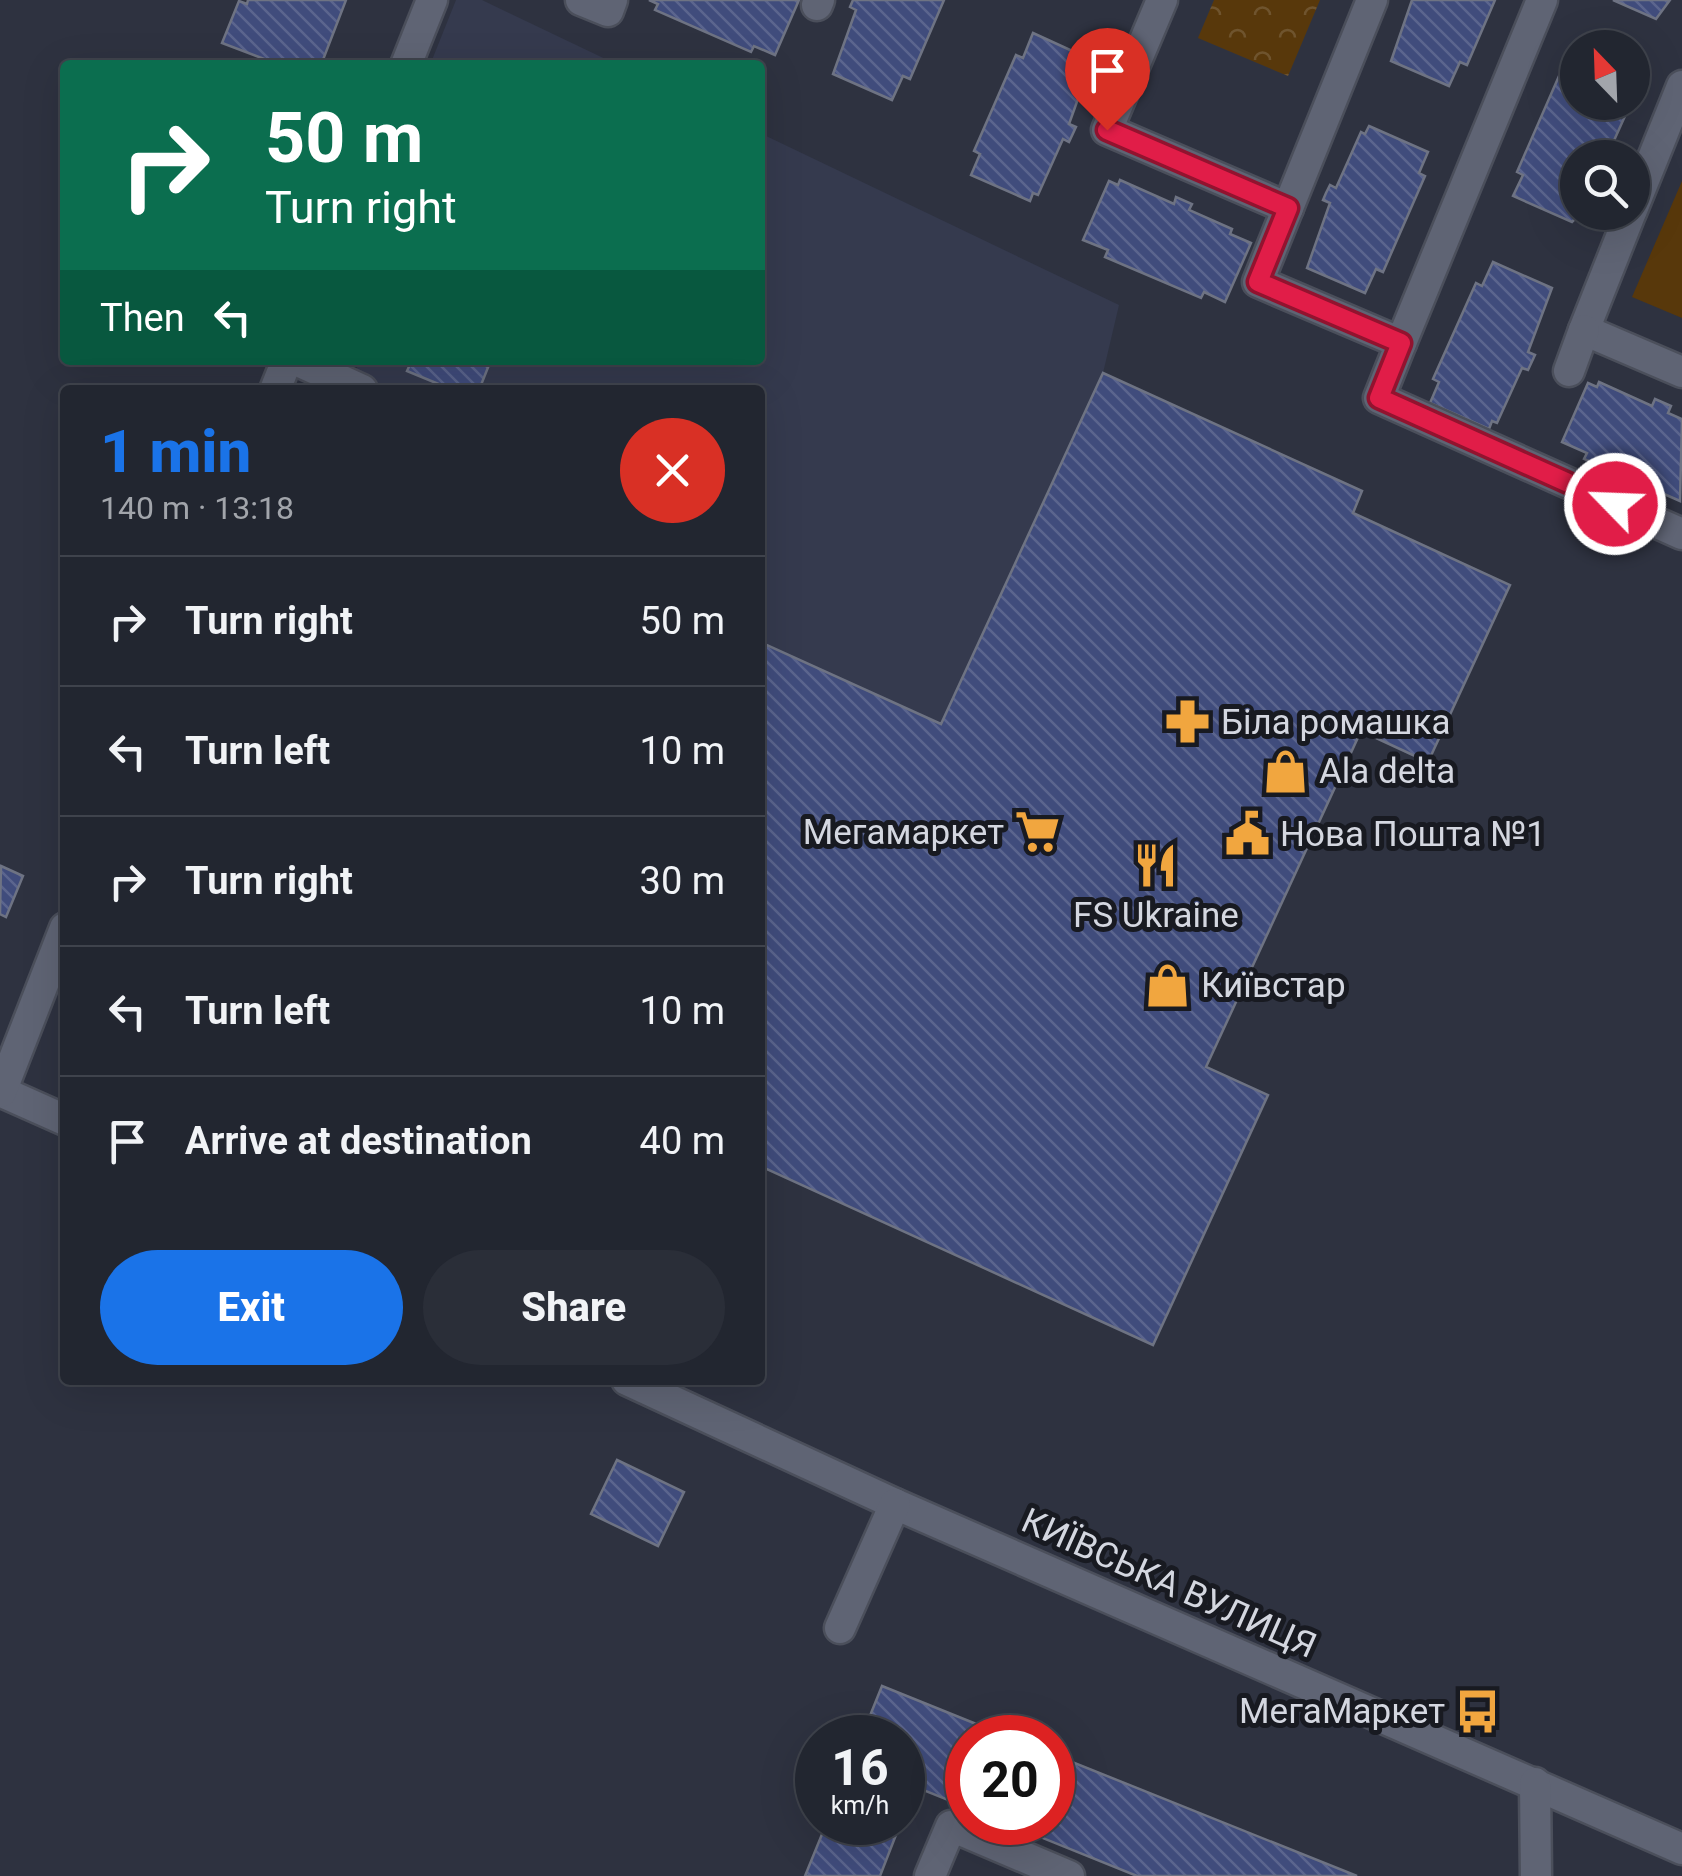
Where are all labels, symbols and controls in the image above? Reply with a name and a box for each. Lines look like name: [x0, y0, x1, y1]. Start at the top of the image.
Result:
pin: [1065, 28, 1150, 131]
north arrow: [1560, 30, 1650, 120]
map controls: [1560, 30, 1650, 230]
icon: arrive: [1080, 43, 1135, 98]
text: 50 m: [265, 97, 423, 179]
icon: right: [100, 100, 230, 230]
button: search: [1560, 140, 1650, 230]
text: Turn right: [265, 181, 457, 234]
icon: left: [205, 290, 260, 345]
text: Then: [100, 296, 185, 340]
text: 1 min: [100, 416, 251, 487]
button: close: [620, 418, 725, 523]
position arrow: [1563, 452, 1667, 556]
text: 140 m · 13:18: [100, 489, 294, 527]
icon: right: [100, 594, 155, 649]
text: Turn right: [185, 599, 353, 643]
text: 50 m: [640, 599, 725, 643]
pharmacy icon: Біла ромашка: [1164, 698, 1212, 746]
place label: Біла ромашка: [1221, 702, 1450, 743]
icon: left: [100, 724, 155, 779]
text: Turn left: [185, 729, 330, 773]
text: 10 m: [640, 729, 725, 773]
shop icon: Ala delta: [1262, 747, 1310, 795]
place label: Ala delta: [1319, 751, 1455, 792]
supermarket icon: Мегамаркет: [1013, 808, 1061, 856]
public building icon: Нова Пошта №1: [1223, 810, 1271, 858]
place label: Мегамаркет: [803, 812, 1004, 853]
place label: Нова Пошта №1: [1280, 814, 1546, 855]
restaurant icon: FS Ukraine: [1132, 841, 1180, 889]
icon: right: [100, 854, 155, 909]
text: Turn right: [185, 859, 353, 903]
text: 30 m: [640, 859, 725, 903]
place label: FS Ukraine: [1073, 895, 1239, 936]
shop icon: Київстар: [1144, 961, 1192, 1009]
place label: Київстар: [1201, 965, 1346, 1006]
icon: left: [100, 984, 155, 1039]
text: Turn left: [185, 989, 330, 1033]
text: 10 m: [640, 989, 725, 1033]
icon: arrive: [100, 1114, 155, 1169]
text: Arrive at destination: [185, 1119, 532, 1163]
text: 40 m: [640, 1119, 725, 1163]
button: Exit: [100, 1250, 403, 1365]
button: Share: [423, 1250, 725, 1365]
street label: КИЇВСЬКА ВУЛИЦЯ: [1015, 1500, 1322, 1667]
bus stop icon: МегаМаркет: [1454, 1687, 1502, 1735]
place label: МегаМаркет: [1239, 1691, 1445, 1732]
speed limit sign: 20: [945, 1715, 1075, 1845]
text: 16: [831, 1739, 889, 1797]
text: km/h: [831, 1791, 889, 1820]

